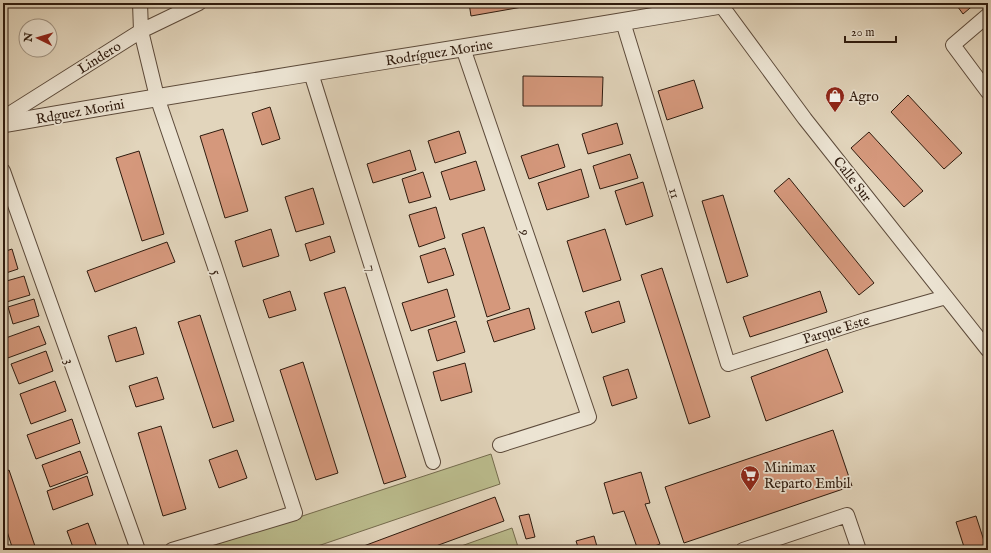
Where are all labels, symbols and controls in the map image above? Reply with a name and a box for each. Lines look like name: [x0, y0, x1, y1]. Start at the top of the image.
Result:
north arrow: [18, 18, 58, 58]
scale bar: [845, 18, 896, 44]
text: 20 m: [851, 25, 874, 40]
text: N: [22, 31, 36, 44]
street label: Rodríguez Morine: [384, 36, 495, 70]
street label: Lindero: [75, 37, 125, 78]
shop icon: Agro: [824, 85, 846, 113]
place label: Agro: [848, 88, 879, 106]
street label: Rdguez Morini: [35, 95, 126, 129]
street label: Calle Sur: [829, 153, 876, 206]
street label: 11: [664, 186, 684, 201]
street label: 9: [515, 226, 535, 238]
street label: 7: [361, 263, 381, 274]
street label: 5: [207, 267, 225, 278]
street label: Parque Este: [801, 311, 872, 349]
street label: 3: [60, 356, 78, 367]
place label: Minimax Reparto Embil: [764, 459, 851, 493]
supermarket icon: Minimax Reparto Embil: [739, 464, 761, 492]

